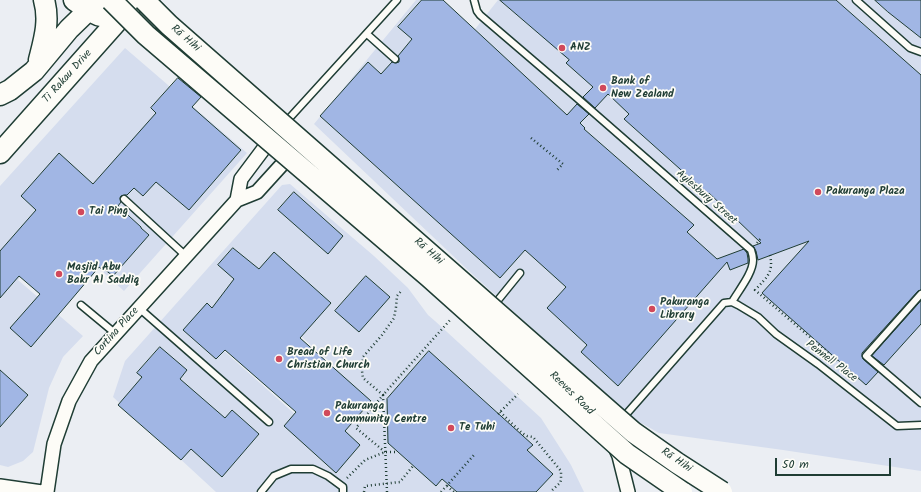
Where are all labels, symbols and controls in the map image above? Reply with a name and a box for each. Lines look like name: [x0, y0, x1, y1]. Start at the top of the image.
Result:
street label: Rā Hihi: [168, 23, 202, 55]
place label: ANZ: [570, 41, 591, 55]
marker: ANZ: [557, 43, 567, 53]
street label: Ti Rakau Drive: [41, 48, 95, 106]
place label: Bank of New Zealand: [611, 75, 674, 101]
marker: Bank of New Zealand: [598, 83, 608, 93]
street label: Aylesbury Street: [673, 168, 739, 228]
place label: Pakuranga Plaza: [826, 185, 905, 199]
marker: Pakuranga Plaza: [813, 187, 823, 197]
place label: Tai Ping: [89, 205, 128, 219]
marker: Tai Ping: [76, 207, 86, 217]
street label: Rā Hihi: [411, 236, 445, 268]
place label: Masjid Abu Bakr Al Saddiq: [67, 261, 139, 287]
marker: Masjid Abu Bakr Al Saddiq: [54, 269, 64, 279]
place label: Pakuranga Library: [660, 296, 709, 322]
marker: Pakuranga Library: [647, 304, 657, 314]
street label: Cortina Place: [92, 305, 142, 359]
street label: Pennell Place: [803, 338, 859, 386]
place label: Bread of Life Christian Church: [287, 346, 370, 372]
marker: Bread of Life Christian Church: [274, 354, 284, 364]
street label: Reeves Road: [546, 369, 596, 419]
place label: Pakuranga Community Centre: [335, 400, 427, 426]
marker: Pakuranga Community Centre: [322, 408, 332, 418]
place label: Te Tuhi: [459, 421, 495, 435]
marker: Te Tuhi: [446, 423, 456, 433]
street label: Rā Hihi: [658, 446, 694, 476]
scale bar: [777, 450, 893, 476]
text: 50 m: [782, 455, 809, 474]

